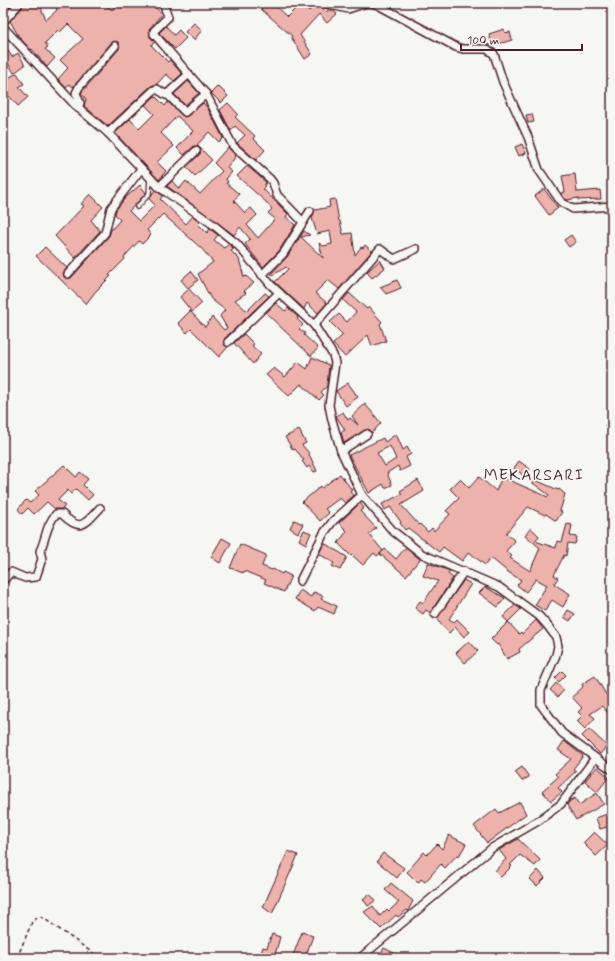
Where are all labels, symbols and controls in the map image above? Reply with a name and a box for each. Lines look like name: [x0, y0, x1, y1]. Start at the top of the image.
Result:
scale bar: [461, 26, 582, 52]
text: 100 m: [467, 33, 499, 49]
district label: MEKARSARI: [484, 465, 584, 486]

